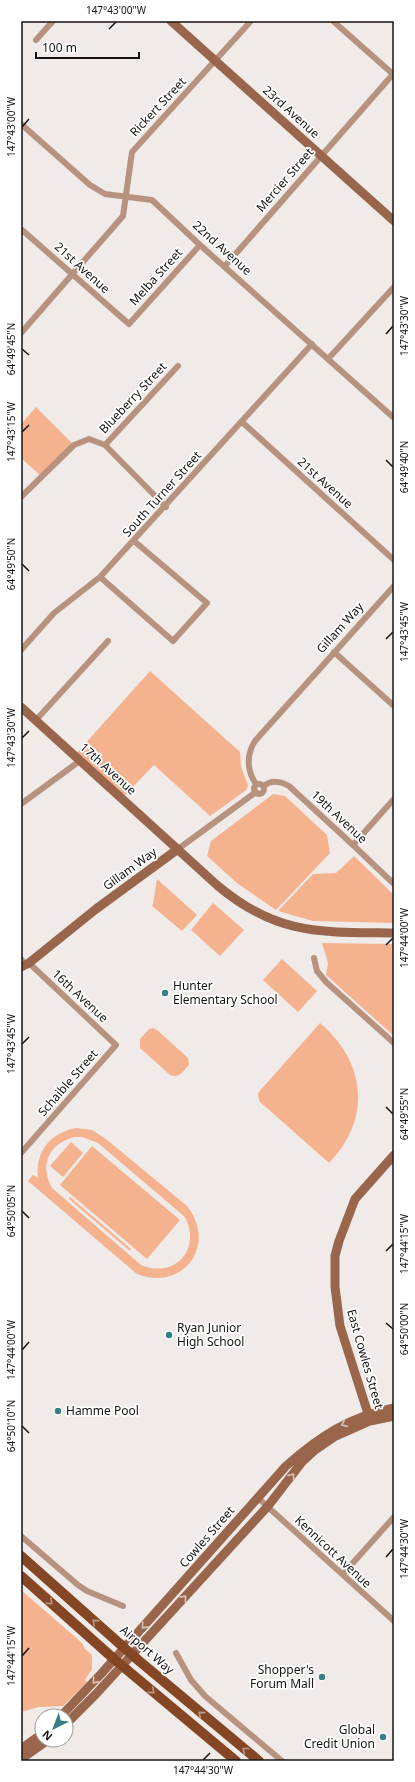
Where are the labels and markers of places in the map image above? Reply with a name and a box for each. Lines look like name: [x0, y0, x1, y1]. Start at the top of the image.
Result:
place label: Hunter Elementary School: [173, 977, 278, 1008]
marker: Hunter Elementary School: [160, 988, 170, 998]
place label: Ryan Junior High School: [177, 1319, 244, 1350]
marker: Ryan Junior High School: [164, 1330, 174, 1340]
place label: Hamme Pool: [66, 1402, 139, 1419]
marker: Hamme Pool: [53, 1406, 63, 1416]
place label: Shopper's Forum Mall: [250, 1661, 314, 1692]
marker: Shopper's Forum Mall: [317, 1672, 327, 1682]
place label: Global Credit Union: [304, 1721, 375, 1752]
marker: Global Credit Union: [378, 1732, 388, 1742]

